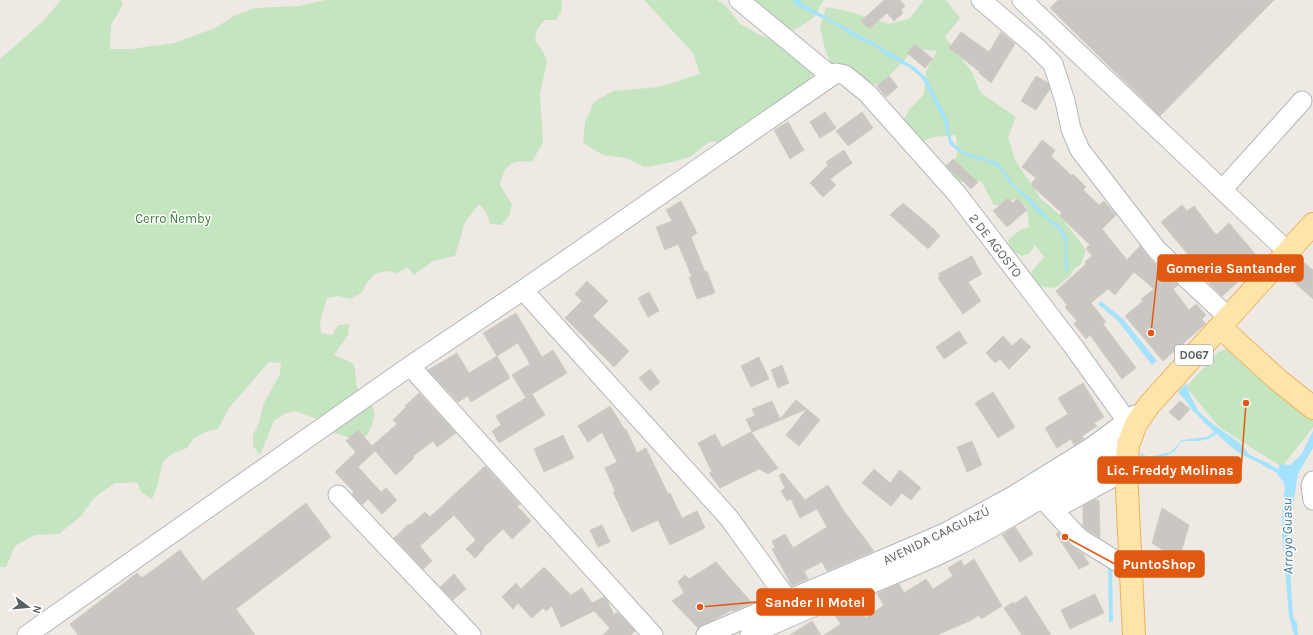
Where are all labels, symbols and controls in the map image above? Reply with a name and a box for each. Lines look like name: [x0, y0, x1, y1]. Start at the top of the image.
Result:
park label: Cerro Ñemby: [135, 211, 211, 226]
street label: 2 DE AGOSTO: [966, 211, 1025, 280]
callout: Gomeria Santander: [1158, 255, 1303, 281]
text: Gomeria Santander: [1166, 260, 1296, 277]
road number: D067: [1175, 345, 1213, 365]
callout: Lic. Freddy Molinas: [1098, 457, 1241, 483]
text: Lic. Freddy Molinas: [1106, 462, 1234, 479]
water label: Arroyo Guasu: [1278, 497, 1297, 575]
street label: AVENIDA CAAGUAZÚ: [880, 501, 992, 568]
callout: PuntoShop: [1115, 551, 1204, 577]
text: PuntoShop: [1122, 556, 1196, 573]
north arrow: [8, 587, 48, 627]
callout: Sander II Motel: [757, 589, 874, 615]
text: Sander II Motel: [765, 594, 865, 611]
text: N: [30, 604, 44, 615]

